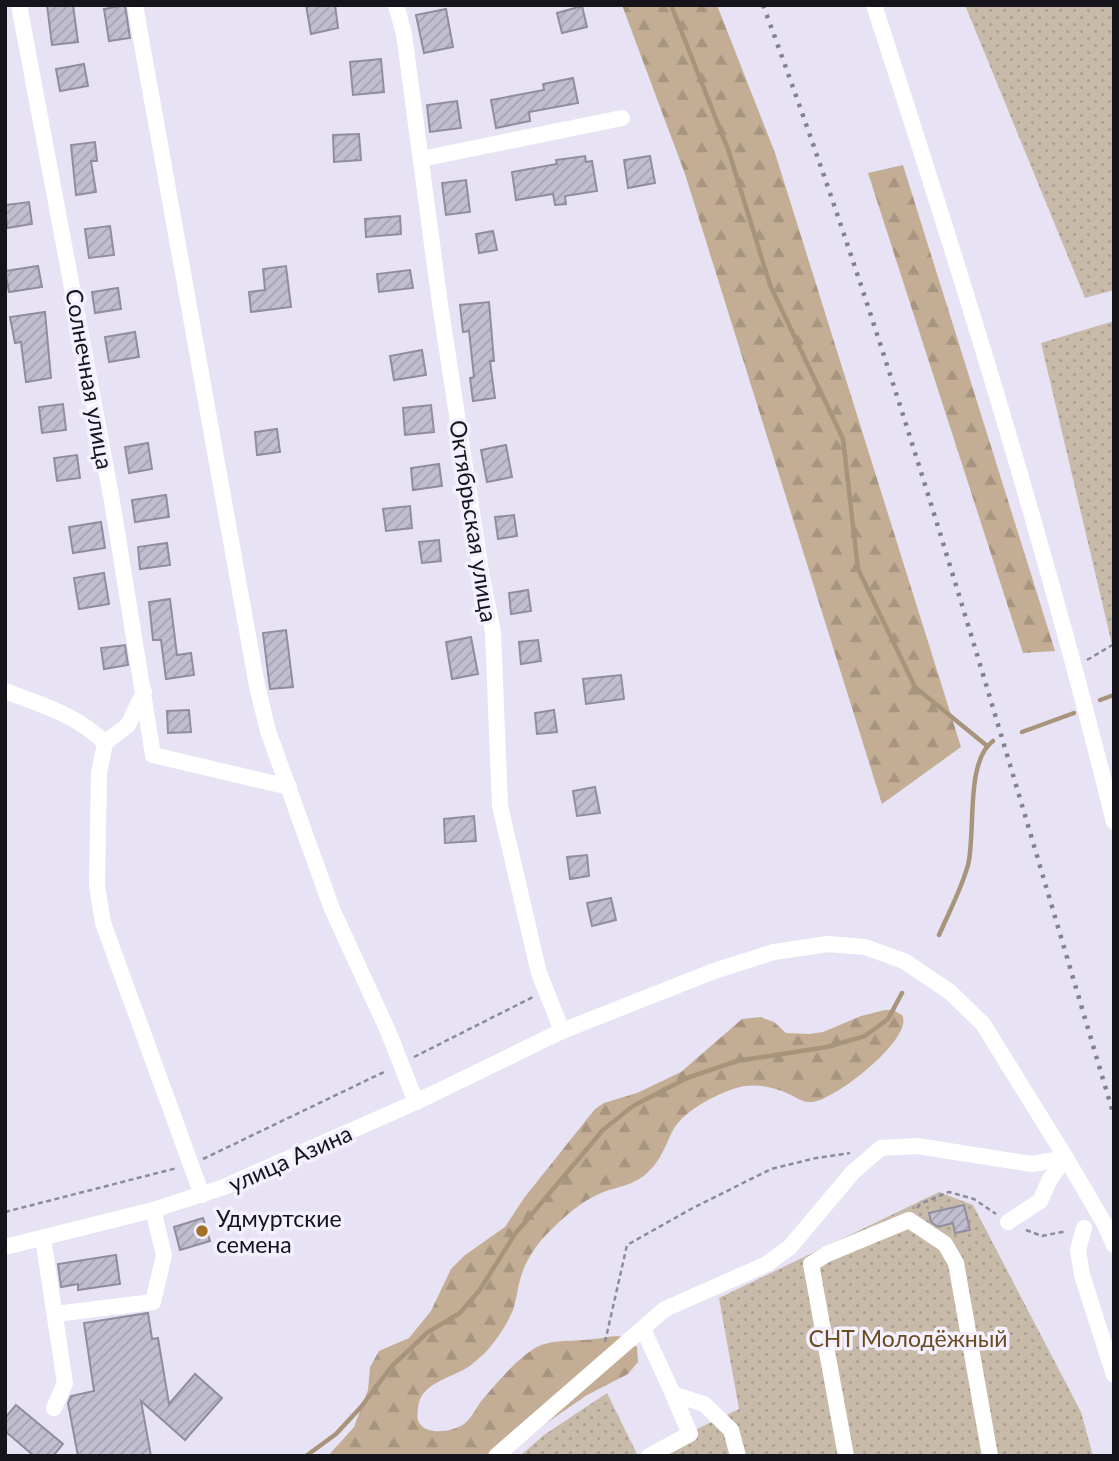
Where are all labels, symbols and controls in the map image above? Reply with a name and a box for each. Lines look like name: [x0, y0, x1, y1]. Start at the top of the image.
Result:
street label: Солнечная улица: [60, 287, 120, 471]
street label: Октябрьская улица: [444, 418, 504, 624]
street label: улица Азина: [224, 1118, 356, 1198]
place label: Удмуртские семена: [216, 1204, 342, 1258]
marker: Удмуртские семена: [194, 1223, 210, 1239]
park label: СНТ Молодёжный: [808, 1324, 1008, 1352]

